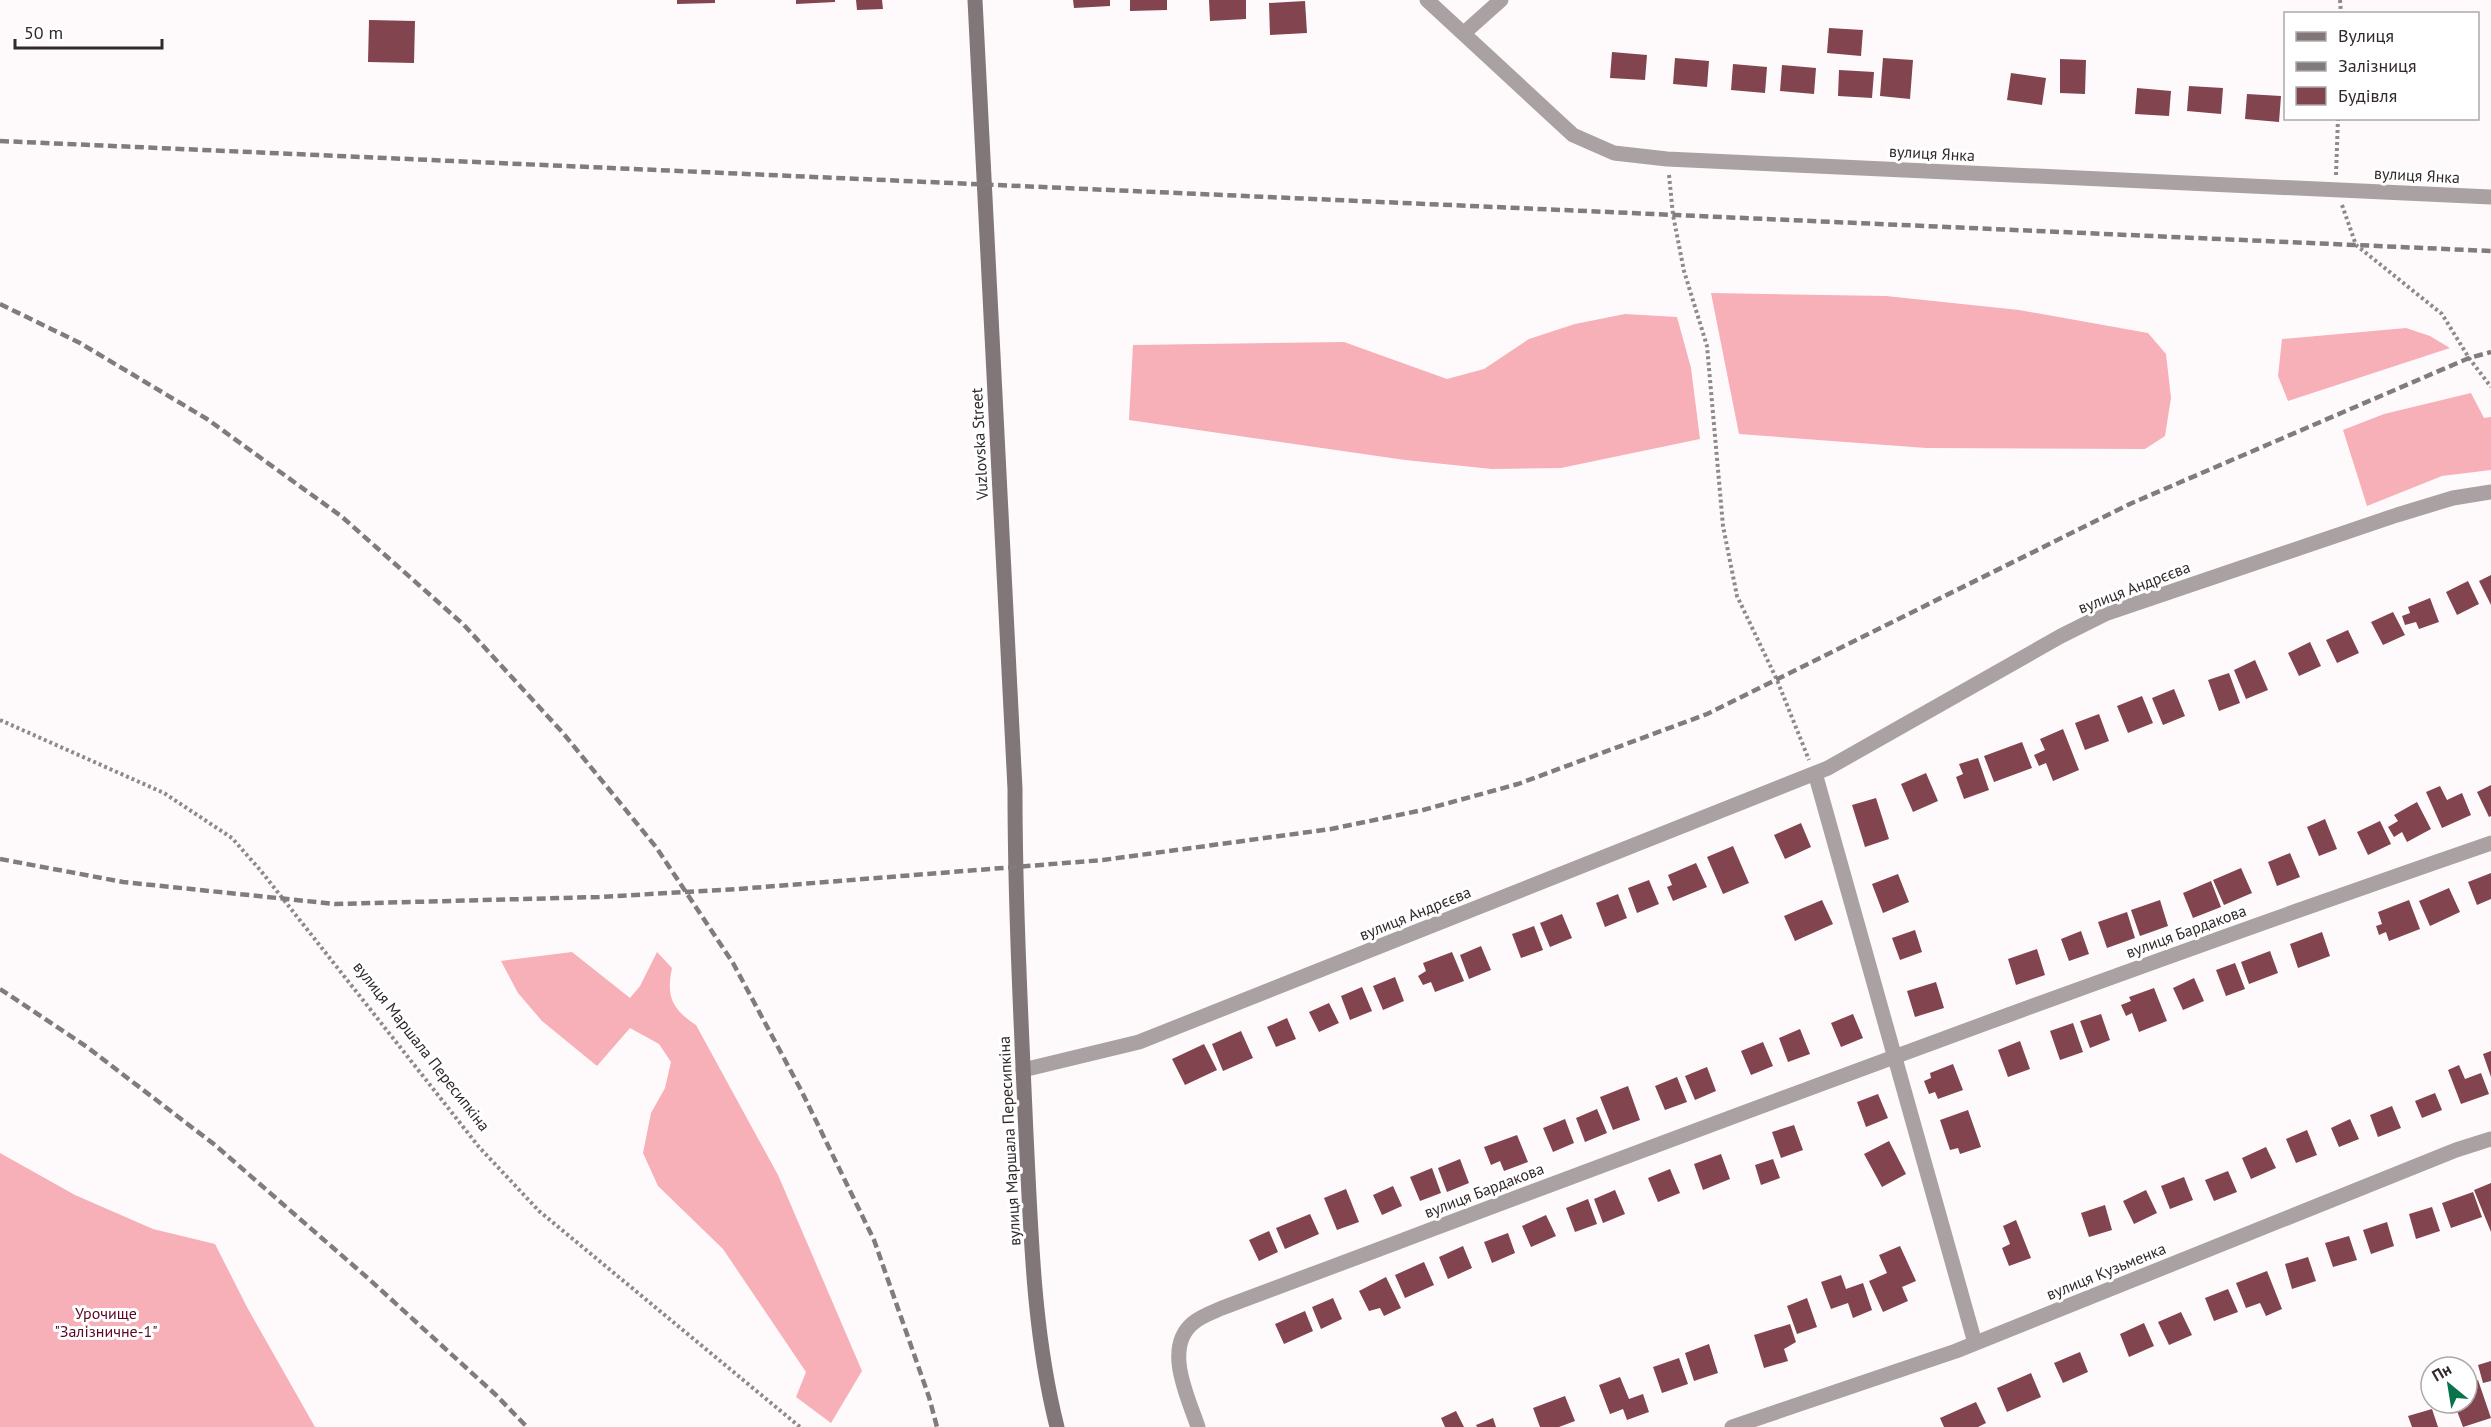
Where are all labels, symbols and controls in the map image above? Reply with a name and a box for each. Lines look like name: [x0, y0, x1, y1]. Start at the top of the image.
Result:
scale bar: [15, 12, 162, 50]
legend: [2284, 12, 2479, 120]
text: 50 m: [24, 21, 63, 44]
text: Вулиця: [2338, 24, 2394, 47]
text: Залізниця: [2338, 54, 2416, 77]
text: Будівля: [2338, 84, 2397, 107]
street label: вулиця Янка: [1889, 141, 1975, 165]
street label: вулиця Янка: [2374, 163, 2460, 187]
street label: Vuzlovska Street: [966, 387, 992, 502]
street label: вулиця Андрєєва: [2075, 556, 2193, 618]
street label: вулиця Андрєєва: [1356, 882, 1474, 944]
street label: вулиця Бардакова: [2123, 900, 2249, 962]
street label: вулиця Маршала Пересипкіна: [349, 957, 495, 1135]
street label: вулиця Маршала Пересипкіна: [994, 1036, 1024, 1246]
street label: вулиця Бардакова: [1421, 1158, 1547, 1222]
street label: вулиця Кузьменка: [2043, 1238, 2169, 1304]
park label: Урочище "Залізничне-1": [54, 1303, 158, 1341]
north arrow: [2419, 1355, 2479, 1415]
text: Пн: [2428, 1359, 2455, 1385]

